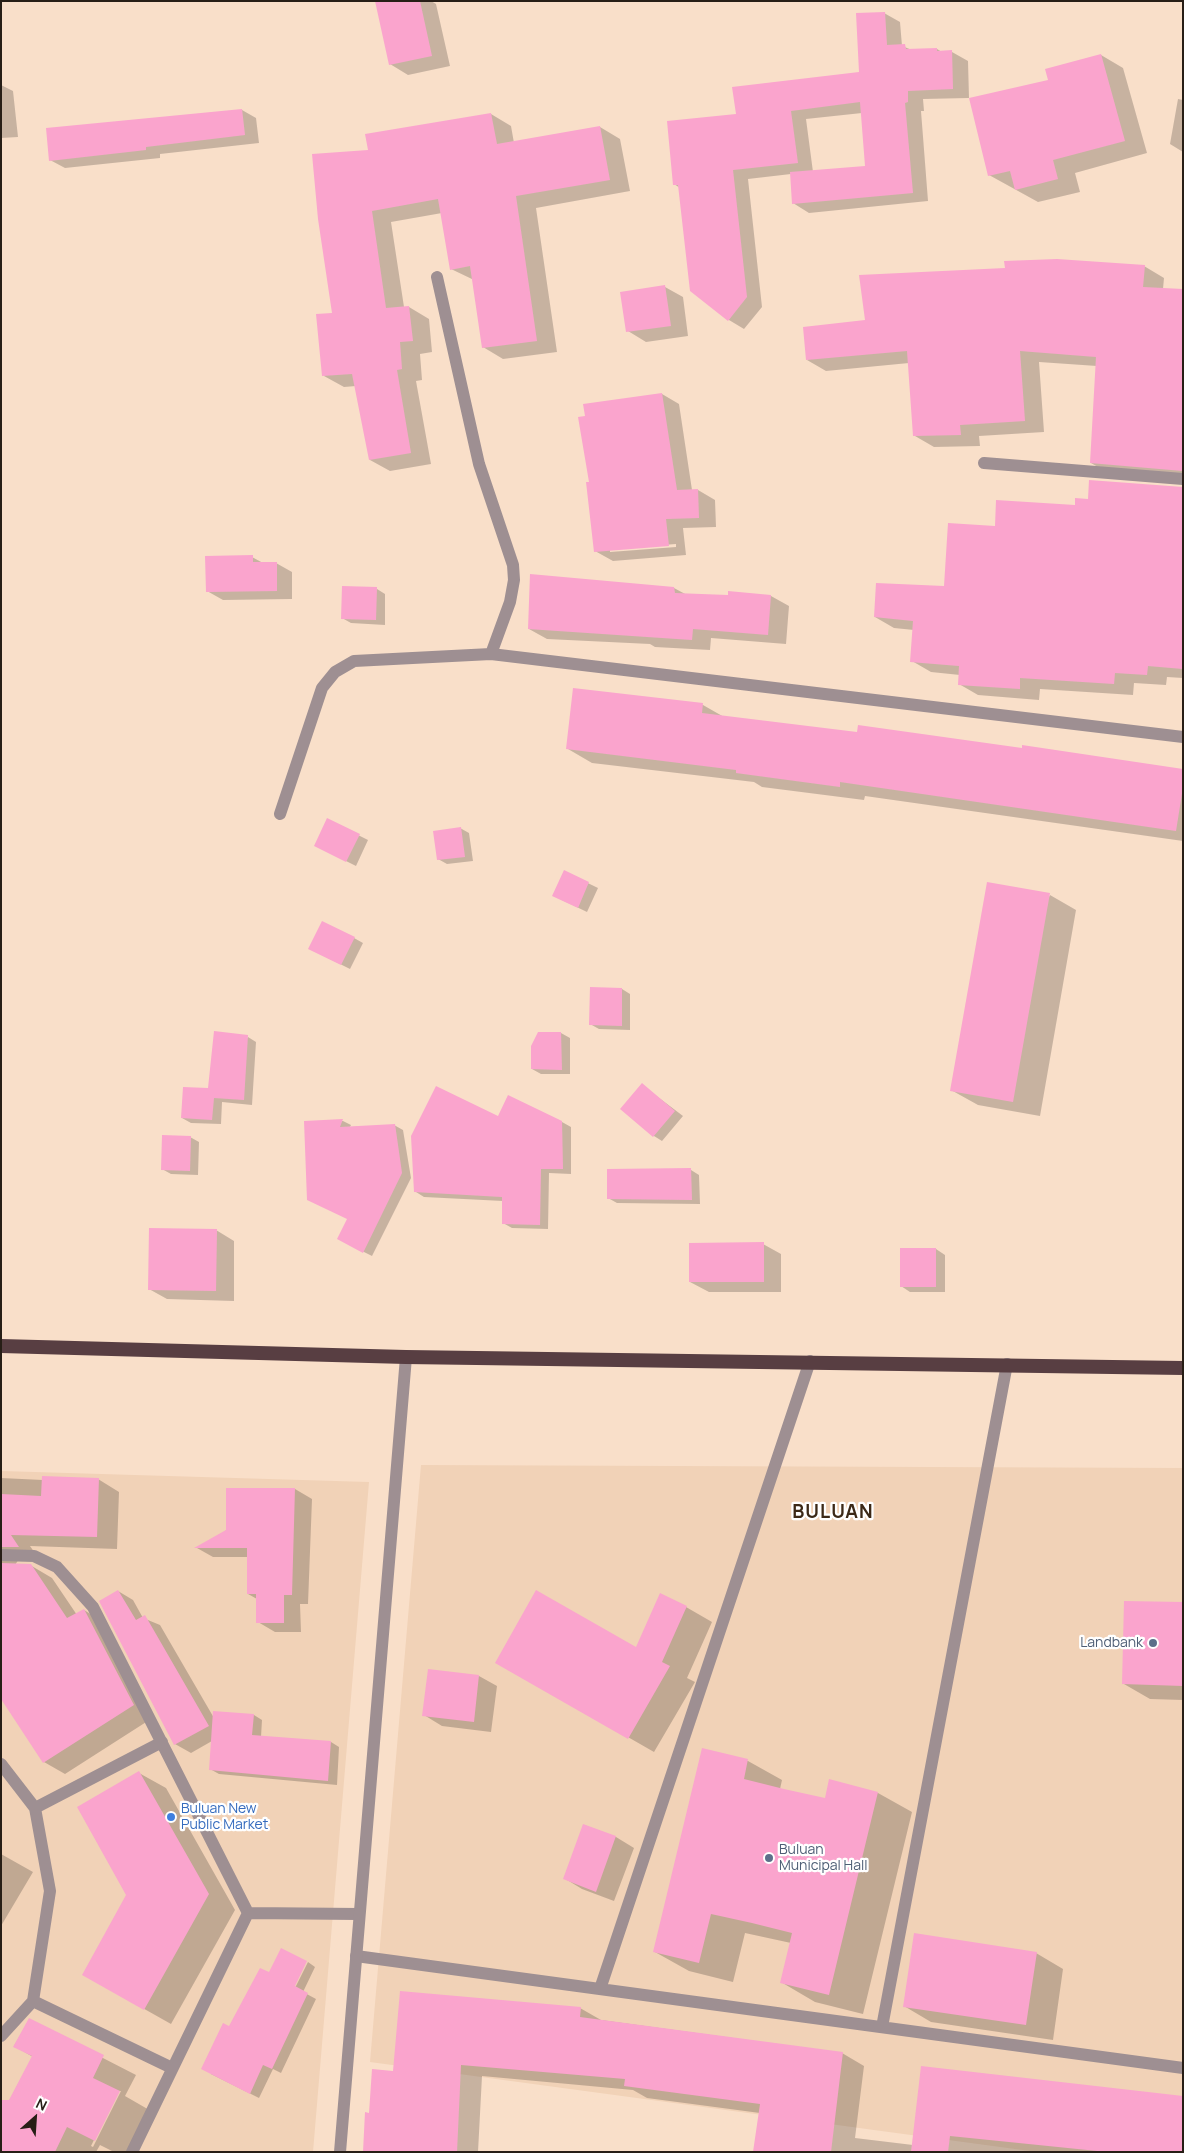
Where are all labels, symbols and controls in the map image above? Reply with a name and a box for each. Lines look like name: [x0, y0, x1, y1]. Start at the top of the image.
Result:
district label: BULUAN: [792, 1502, 874, 1524]
place label: Landbank: [1080, 1635, 1143, 1651]
marker: Landbank: [1147, 1637, 1159, 1649]
place label: Buluan New Public Market: [181, 1801, 268, 1834]
marker: Buluan New Public Market: [165, 1811, 177, 1823]
place label: Buluan Municipal Hall: [779, 1842, 868, 1874]
marker: Buluan Municipal Hall: [763, 1852, 775, 1864]
north arrow: [10, 2093, 60, 2143]
text: N: [33, 2093, 50, 2115]

